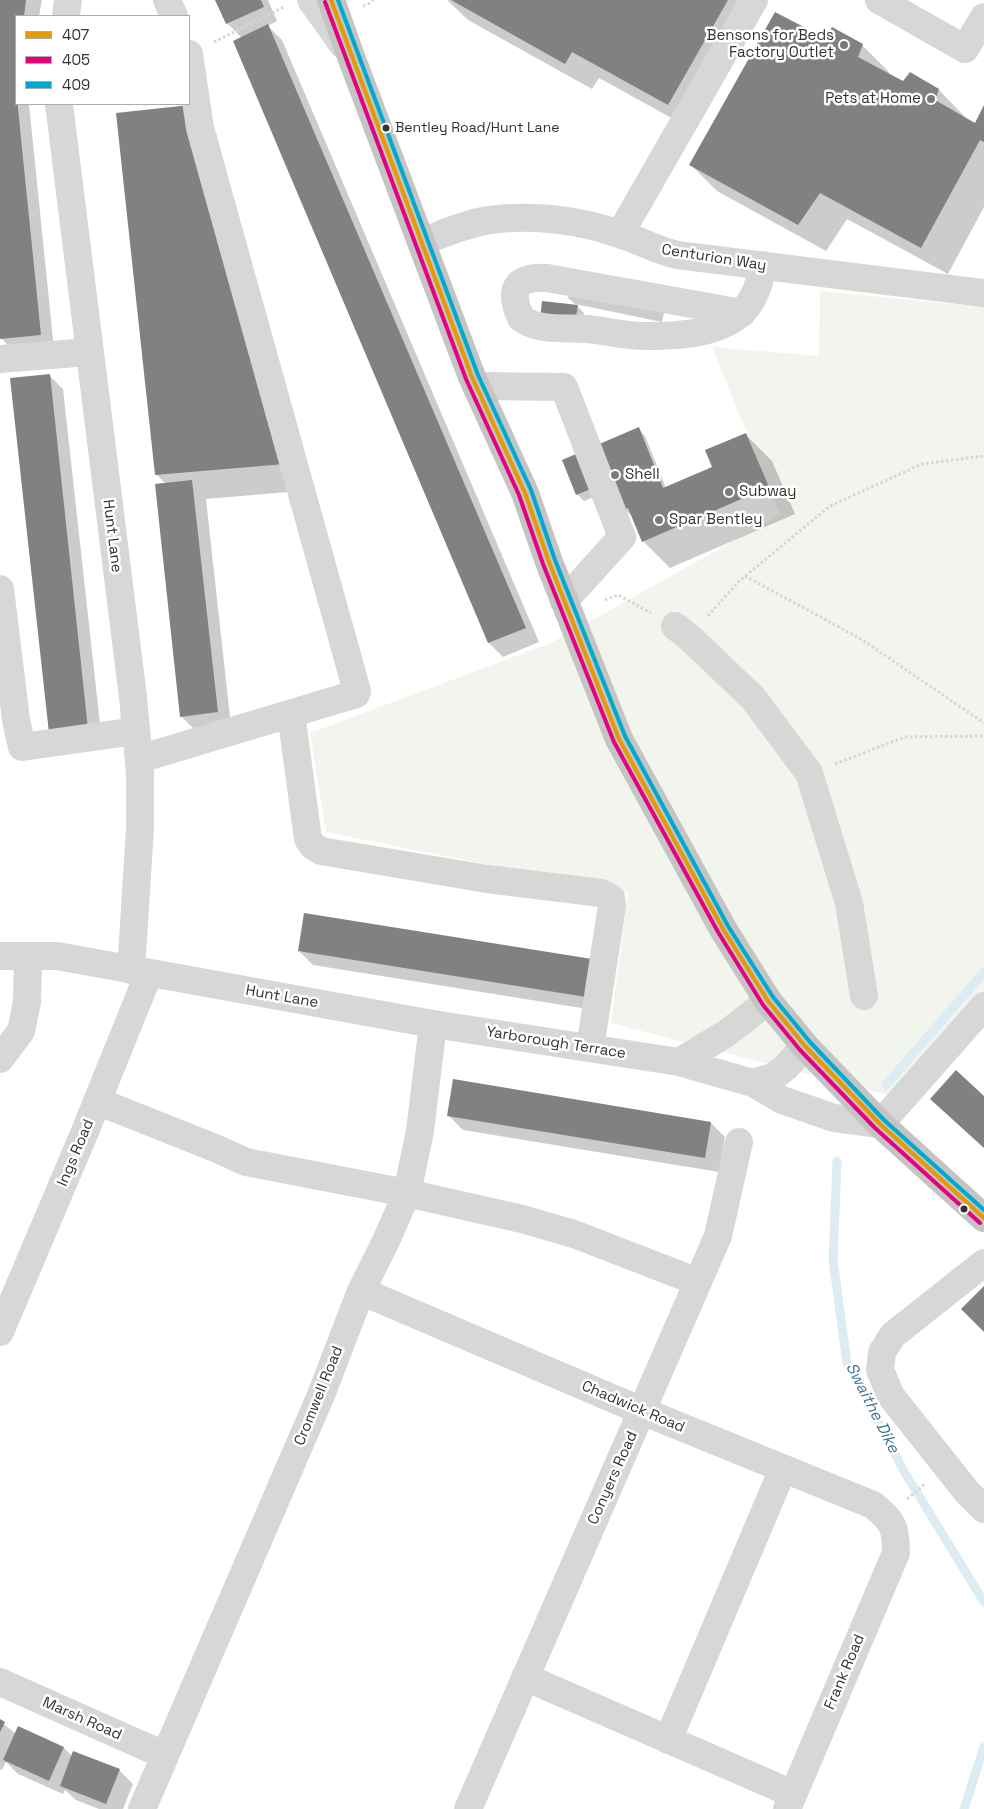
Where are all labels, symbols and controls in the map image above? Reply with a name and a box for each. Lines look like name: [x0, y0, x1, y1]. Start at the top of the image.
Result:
legend: [15, 15, 190, 105]
text: 407: [62, 25, 89, 44]
place label: Bensons for Beds Factory Outlet: [706, 27, 834, 62]
marker: Bensons for Beds Factory Outlet: [838, 39, 850, 51]
text: 405: [62, 50, 90, 69]
text: 409: [62, 75, 90, 94]
place label: Pets at Home: [825, 90, 921, 108]
marker: Pets at Home: [925, 93, 937, 105]
place label: Bentley Road/Hunt Lane: [395, 120, 560, 136]
marker: Bentley Road/Hunt Lane: [381, 123, 391, 133]
street label: Centurion Way: [660, 241, 768, 275]
place label: Shell: [625, 466, 660, 484]
marker: Shell: [609, 469, 621, 481]
place label: Subway: [739, 483, 796, 501]
marker: Subway: [723, 486, 735, 498]
street label: Hunt Lane: [99, 498, 125, 574]
place label: Spar Bentley: [669, 511, 762, 529]
marker: Spar Bentley: [653, 514, 665, 526]
street label: Hunt Lane: [244, 982, 320, 1012]
street label: Yarborough Terrace: [485, 1023, 627, 1063]
street label: Ings Road: [54, 1117, 98, 1189]
unlabelled marker: [959, 1204, 969, 1214]
street label: Cromwell Road: [291, 1344, 347, 1448]
water label: Swaithe Dike: [841, 1360, 903, 1456]
street label: Chadwick Road: [579, 1377, 687, 1437]
street label: Conyers Road: [584, 1429, 642, 1527]
street label: Frank Road: [821, 1632, 869, 1712]
street label: Marsh Road: [40, 1694, 124, 1744]

